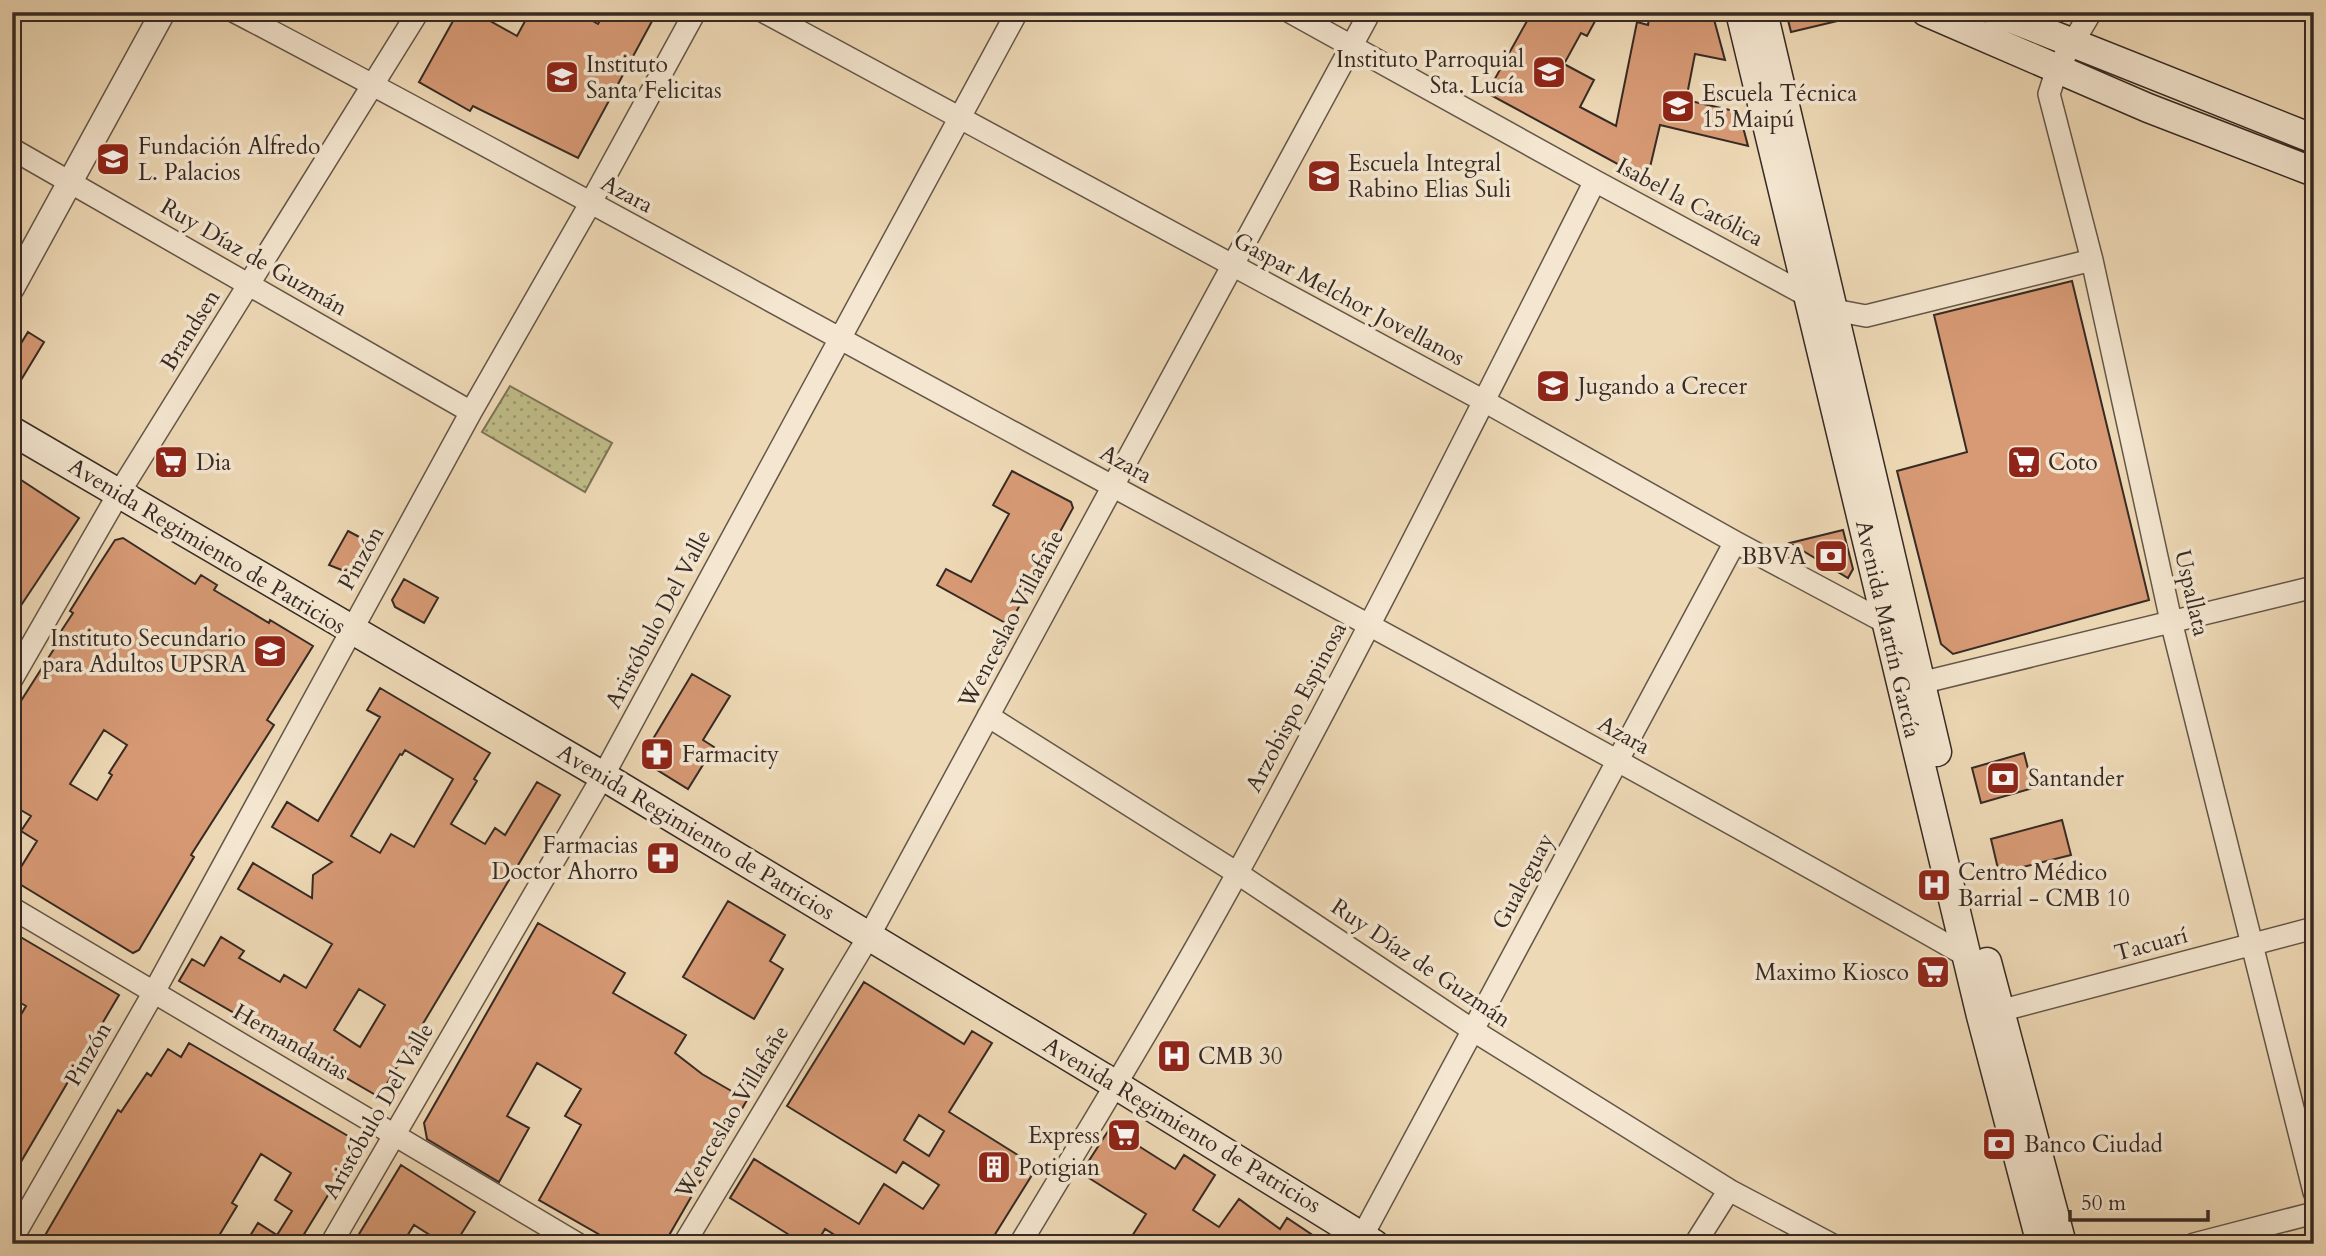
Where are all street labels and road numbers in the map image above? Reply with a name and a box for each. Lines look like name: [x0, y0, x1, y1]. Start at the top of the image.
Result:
street label: Isabel la Católica: [1611, 150, 1769, 254]
street label: Azara: [595, 167, 659, 221]
street label: Ruy Díaz de Guzmán: [155, 191, 353, 323]
street label: Gaspar Melchor Jovellanos: [1228, 225, 1470, 373]
street label: Brandsen: [153, 283, 227, 377]
street label: Azara: [1094, 437, 1158, 491]
street label: Avenida Regimiento de Patricios: [62, 451, 352, 641]
street label: Avenida Martín García: [1848, 517, 1928, 741]
street label: Pinzón: [331, 520, 391, 596]
street label: Aristóbulo Del Valle: [598, 524, 718, 714]
street label: Wenceslao Villafañe: [951, 525, 1071, 714]
street label: Uspallata: [2167, 547, 2217, 639]
street label: Arzobispo Espinosa: [1238, 616, 1354, 798]
street label: Azara: [1592, 708, 1656, 762]
street label: Avenida Regimiento de Patricios: [551, 737, 841, 927]
street label: Gualeguay: [1485, 828, 1561, 934]
street label: Ruy Díaz de Guzmán: [1325, 891, 1517, 1035]
street label: Tacuarí: [2111, 919, 2191, 969]
street label: Hernandarias: [227, 996, 355, 1088]
street label: Pinzón: [57, 1016, 119, 1092]
street label: Aristóbulo Del Valle: [315, 1017, 441, 1205]
street label: Wenceslao Villafañe: [667, 1019, 796, 1205]
street label: Avenida Regimiento de Patricios: [1037, 1030, 1327, 1220]

